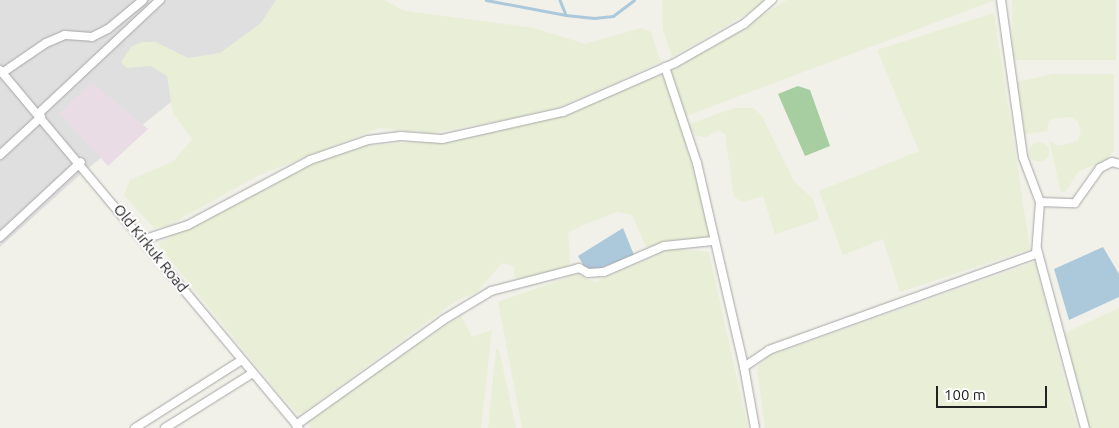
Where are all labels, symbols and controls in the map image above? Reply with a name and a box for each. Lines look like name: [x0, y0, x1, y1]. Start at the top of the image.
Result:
street label: Old Kirkuk Road: [110, 200, 192, 296]
scale bar: [939, 376, 1050, 408]
text: 100 m: [944, 386, 986, 403]

